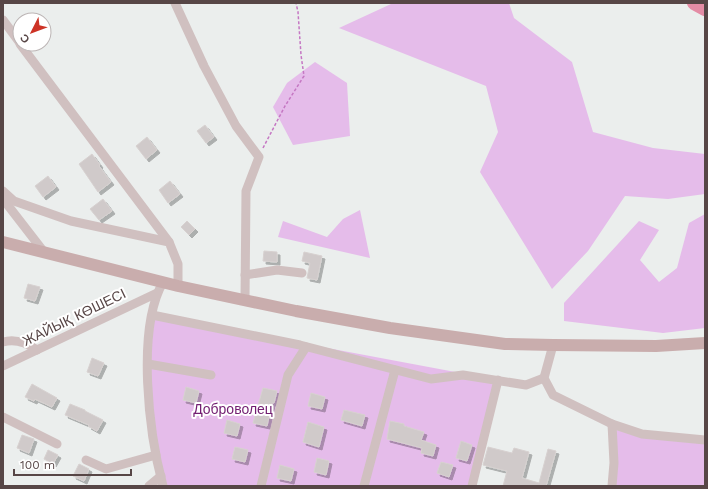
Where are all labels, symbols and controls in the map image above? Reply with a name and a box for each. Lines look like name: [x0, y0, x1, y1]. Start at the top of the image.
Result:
north arrow: [12, 12, 52, 52]
text: С: [17, 31, 32, 46]
street label: ЖАЙЫҚ КӨШЕСІ: [19, 284, 128, 349]
park label: Доброволец: [193, 401, 273, 417]
scale bar: [14, 451, 131, 477]
text: 100 m: [20, 458, 55, 472]

